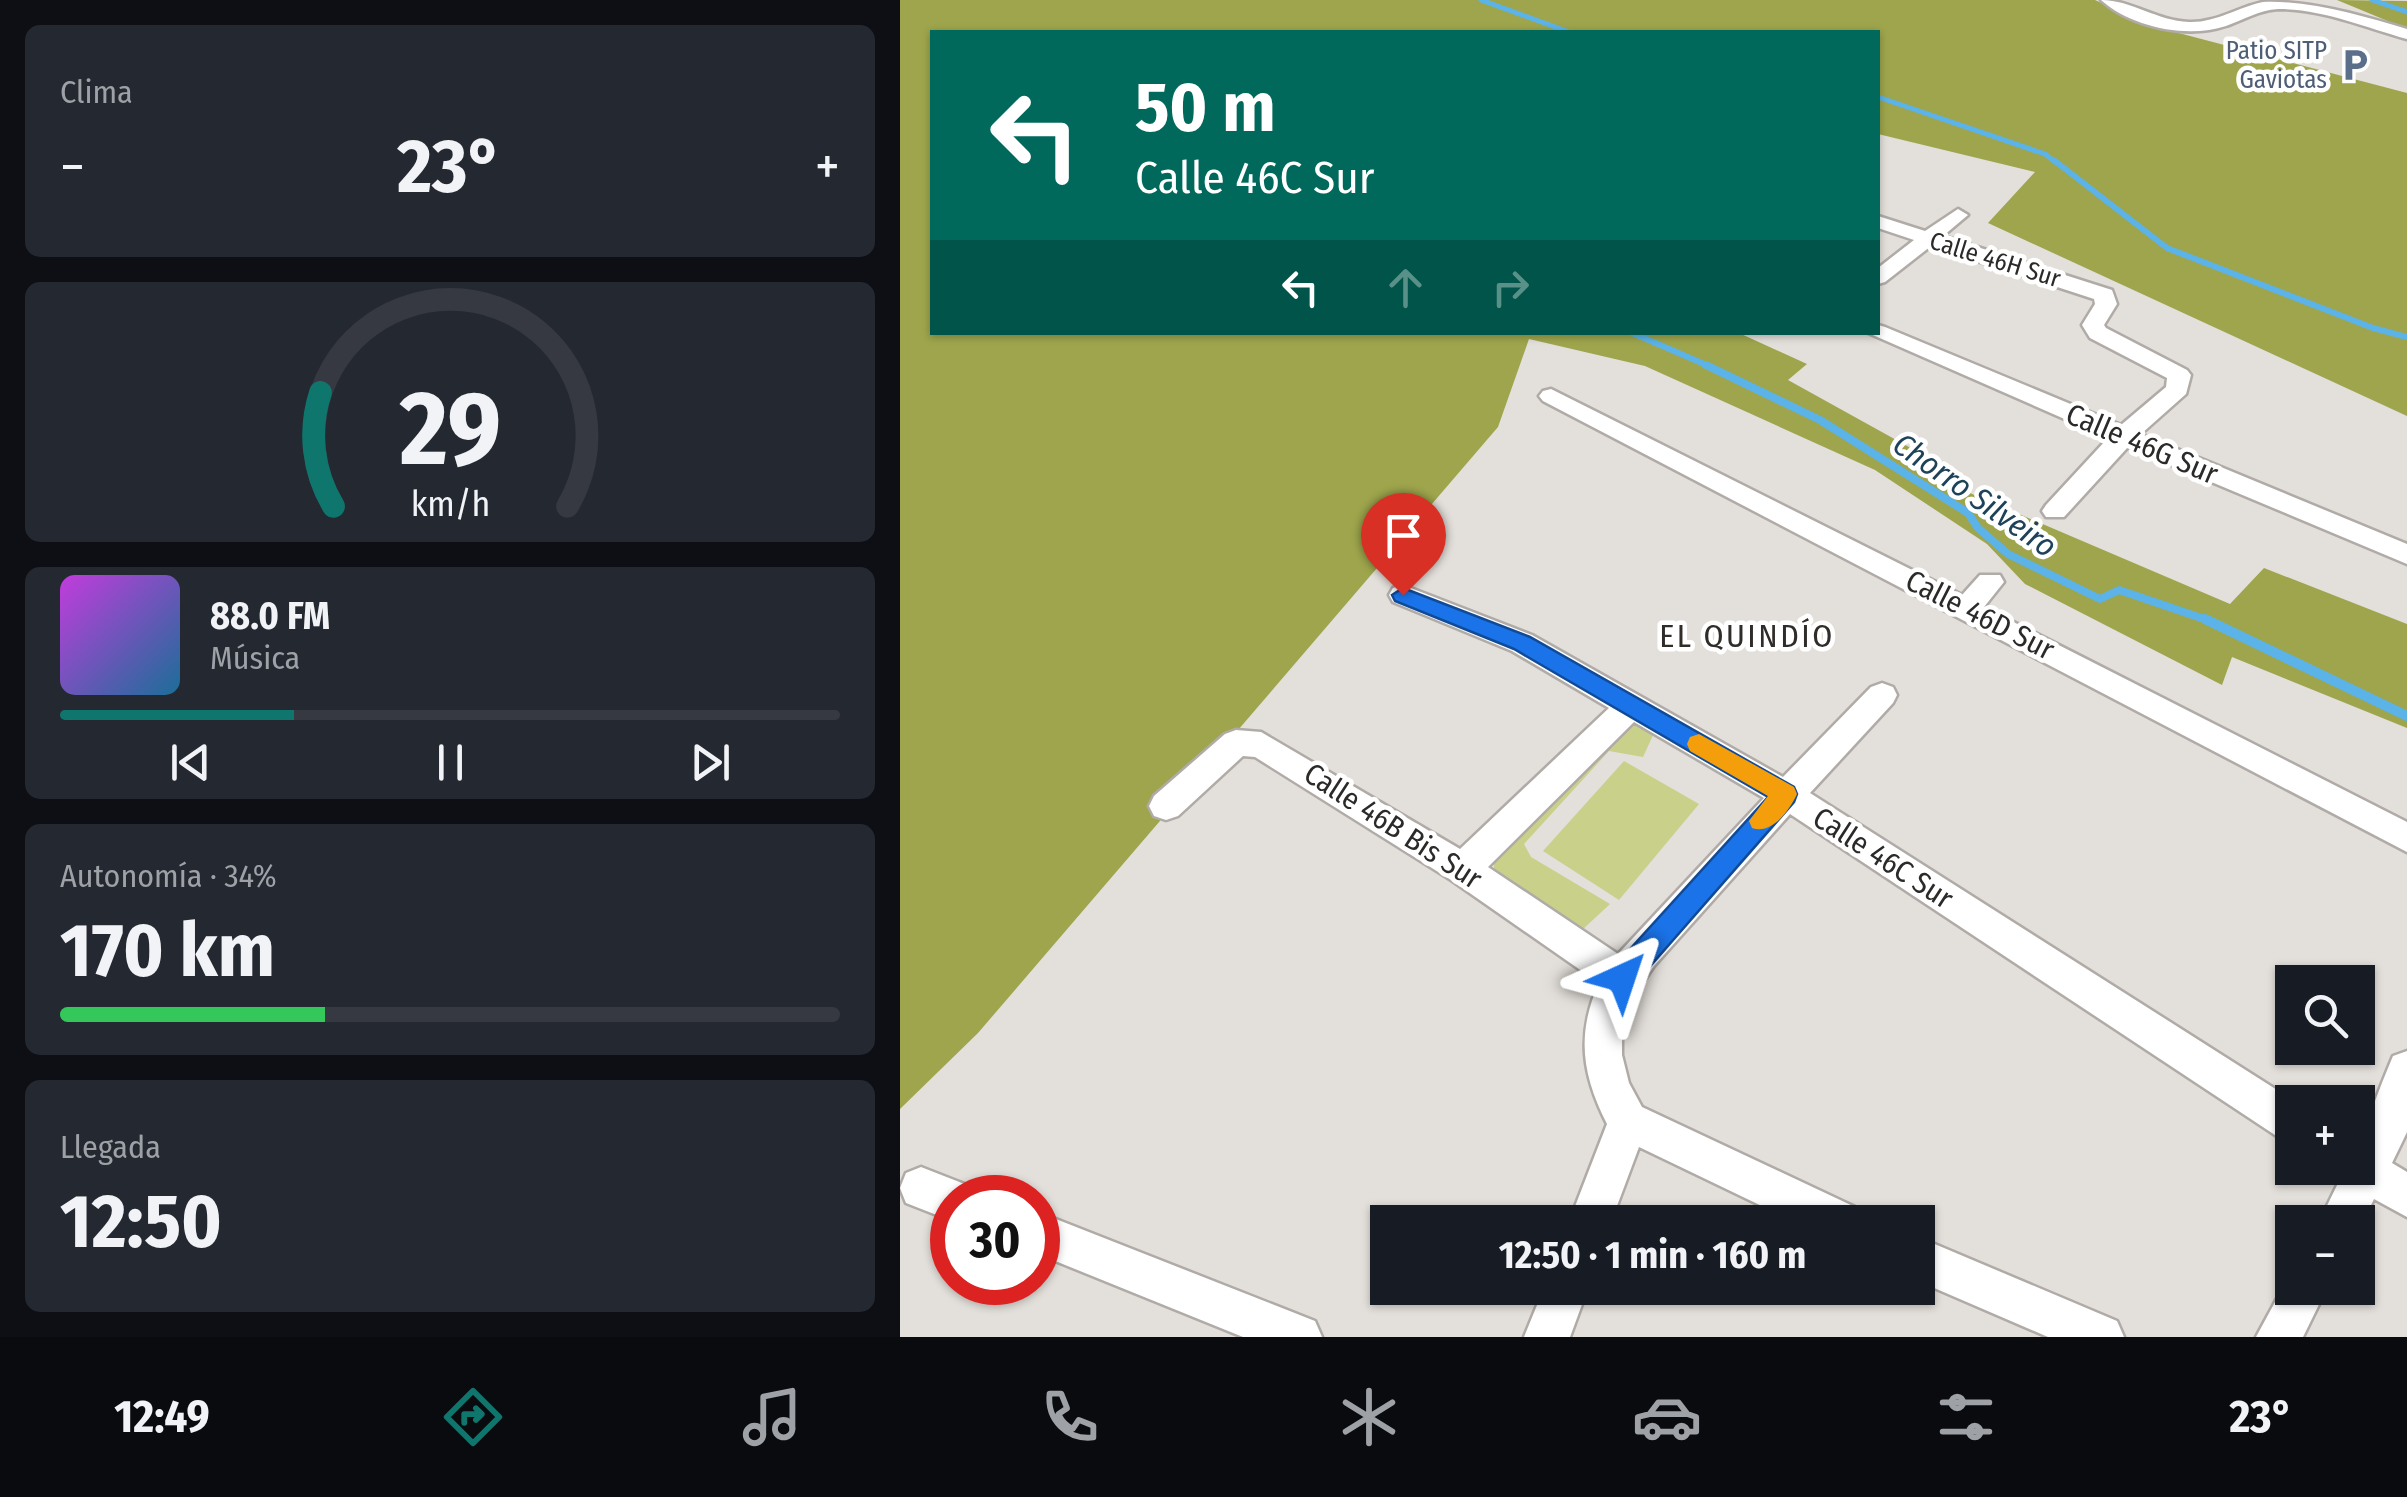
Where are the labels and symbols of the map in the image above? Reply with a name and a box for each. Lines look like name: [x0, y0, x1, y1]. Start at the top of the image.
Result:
place label: Patio SITP Gaviotas: [2226, 36, 2327, 95]
parking icon: Patio SITP Gaviotas: [2336, 46, 2374, 84]
street label: Calle 46H Sur: [1926, 226, 2064, 294]
street label: Calle 46G Sur: [2061, 396, 2224, 492]
water label: Chorro Silveiro: [1886, 425, 2064, 565]
pin: [1361, 493, 1446, 596]
street label: Calle 46D Sur: [1900, 562, 2061, 668]
district label: EL QUINDÍO: [1659, 617, 1835, 655]
street label: Calle 46B Bis Sur: [1297, 755, 1489, 897]
street label: Calle 46C Sur: [1806, 799, 1960, 917]
position arrow: [1570, 926, 1674, 1030]
speed limit sign: 30: [930, 1175, 1060, 1305]

